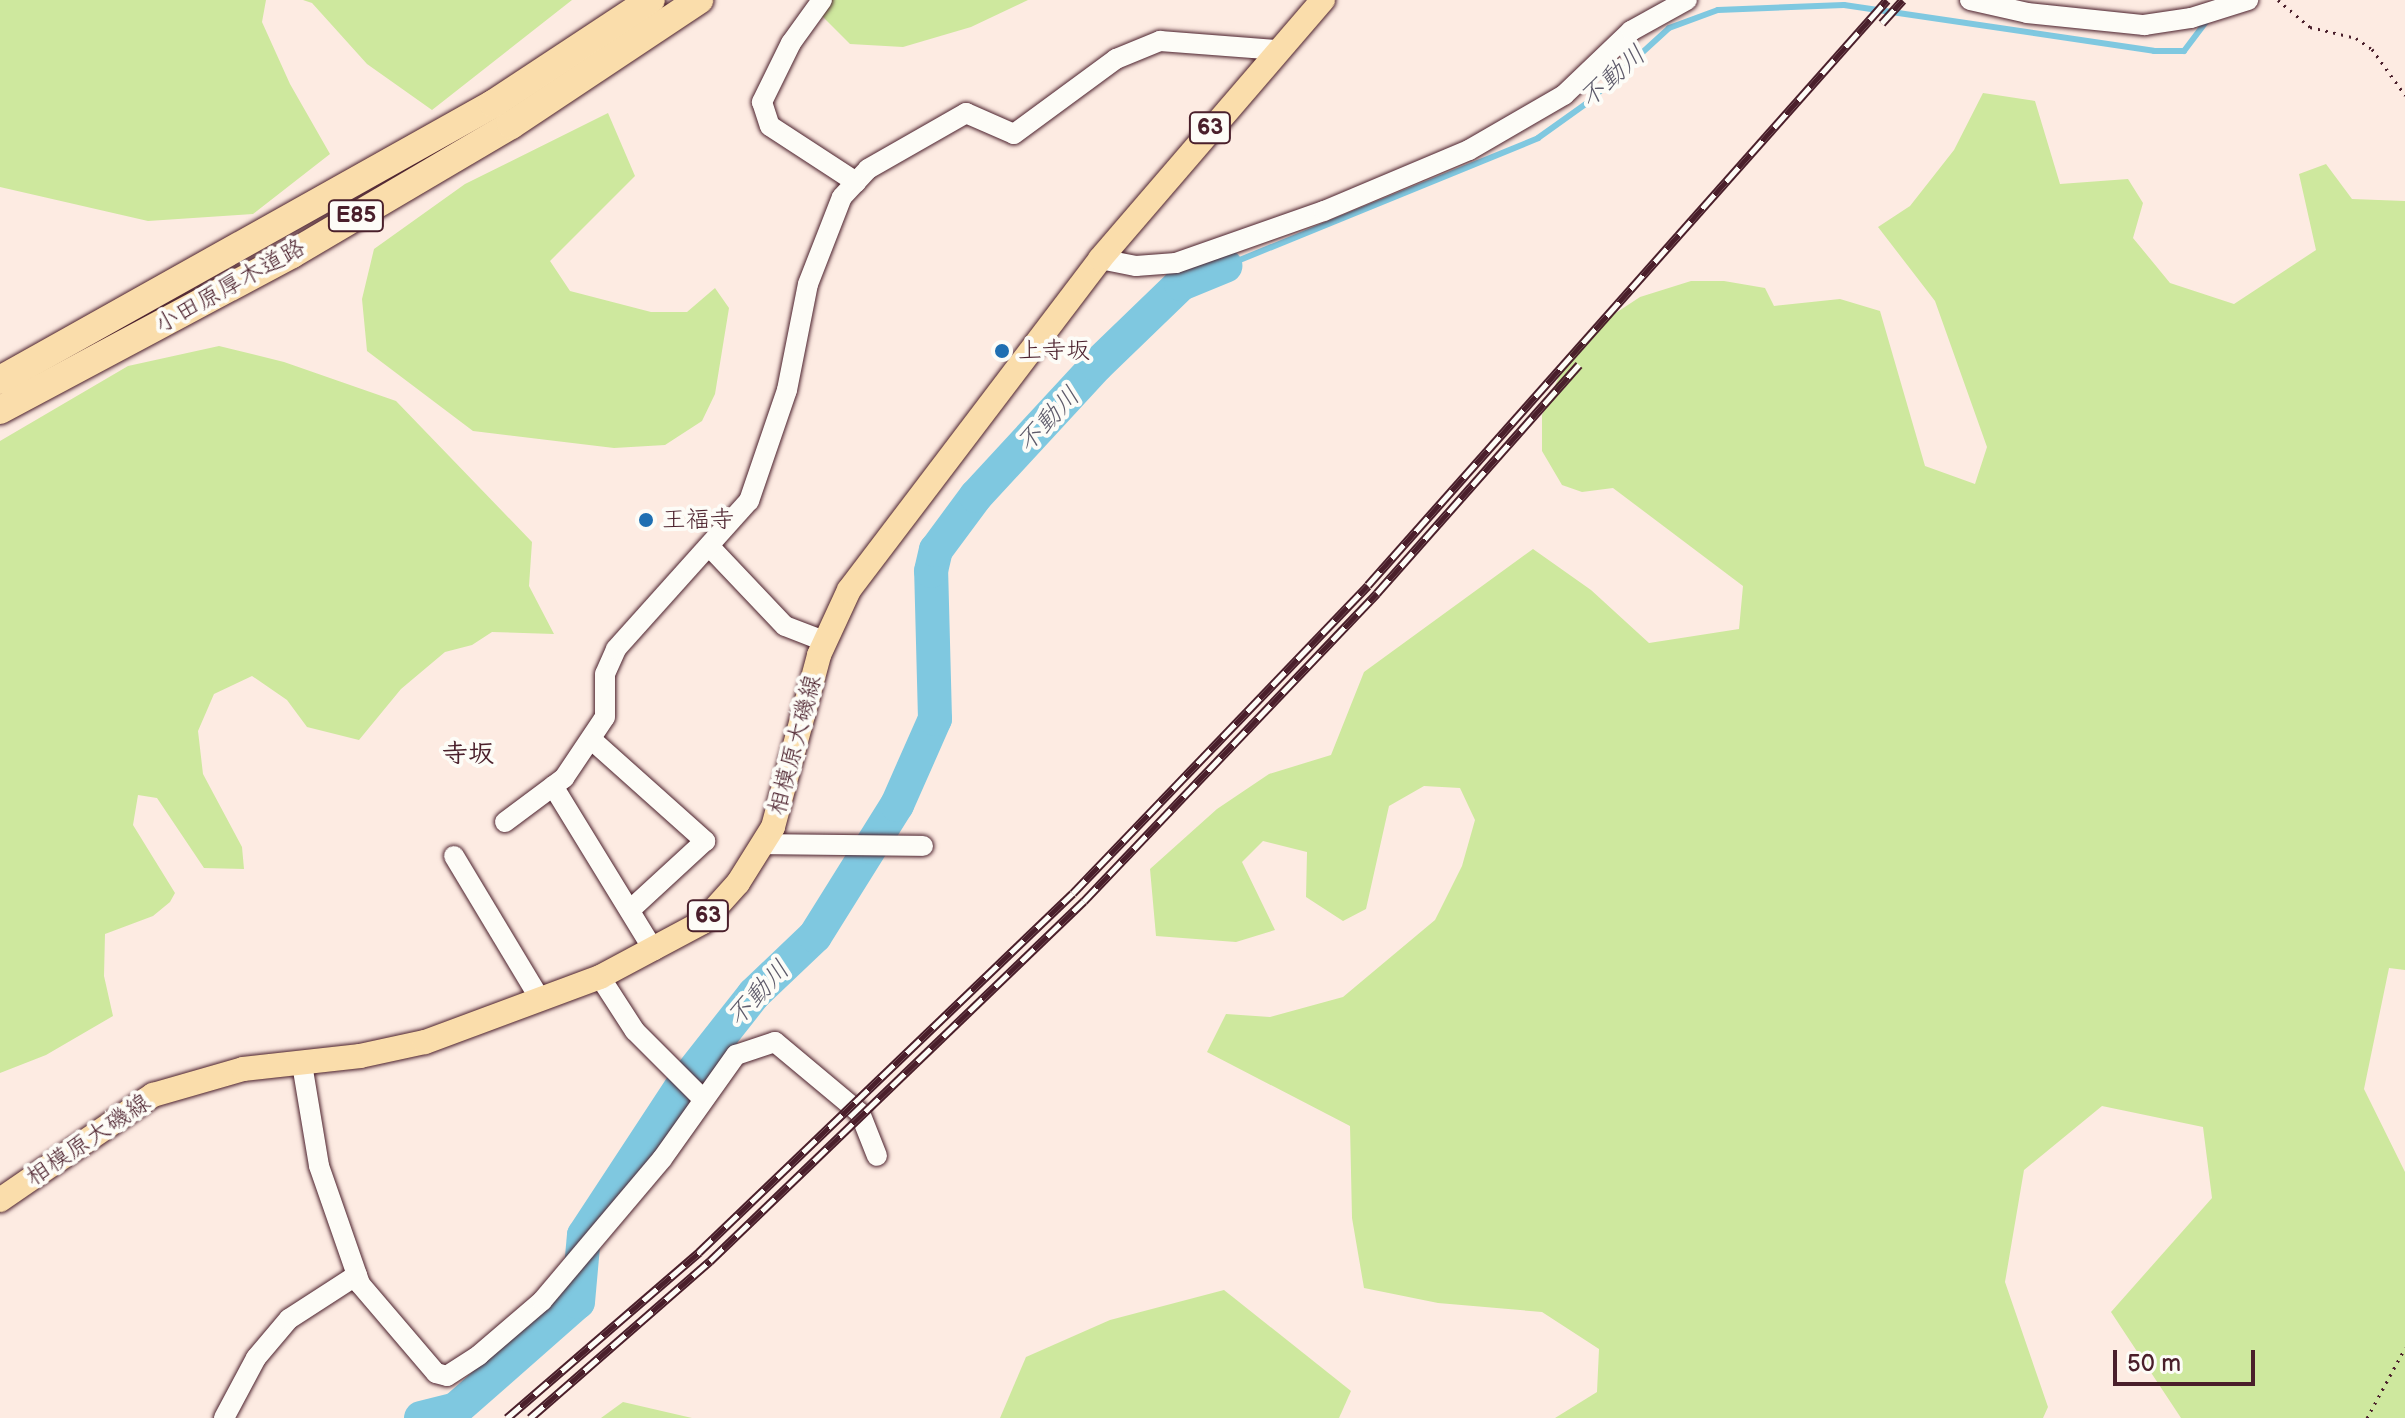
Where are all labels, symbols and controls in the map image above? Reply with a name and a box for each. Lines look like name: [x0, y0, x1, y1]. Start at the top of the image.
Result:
water label: 不動川: [1573, 40, 1653, 114]
road number: 63: [1188, 110, 1232, 146]
road number: E85: [326, 198, 386, 234]
street label: 小田原厚木道路: [150, 233, 310, 339]
place label: 上寺坂: [1018, 337, 1090, 365]
marker: 上寺坂: [993, 342, 1011, 360]
water label: 不動川: [1011, 381, 1087, 459]
place label: 王福寺: [662, 506, 734, 534]
marker: 王福寺: [637, 511, 655, 529]
street label: 相模原大磯線: [762, 672, 828, 818]
district label: 寺坂: [442, 739, 494, 771]
road number: 63: [686, 898, 730, 934]
water label: 不動川: [721, 955, 797, 1033]
street label: 相模原大磯線: [20, 1088, 156, 1192]
scale bar: [2117, 1334, 2259, 1384]
text: 50 m: [2127, 1349, 2181, 1378]

